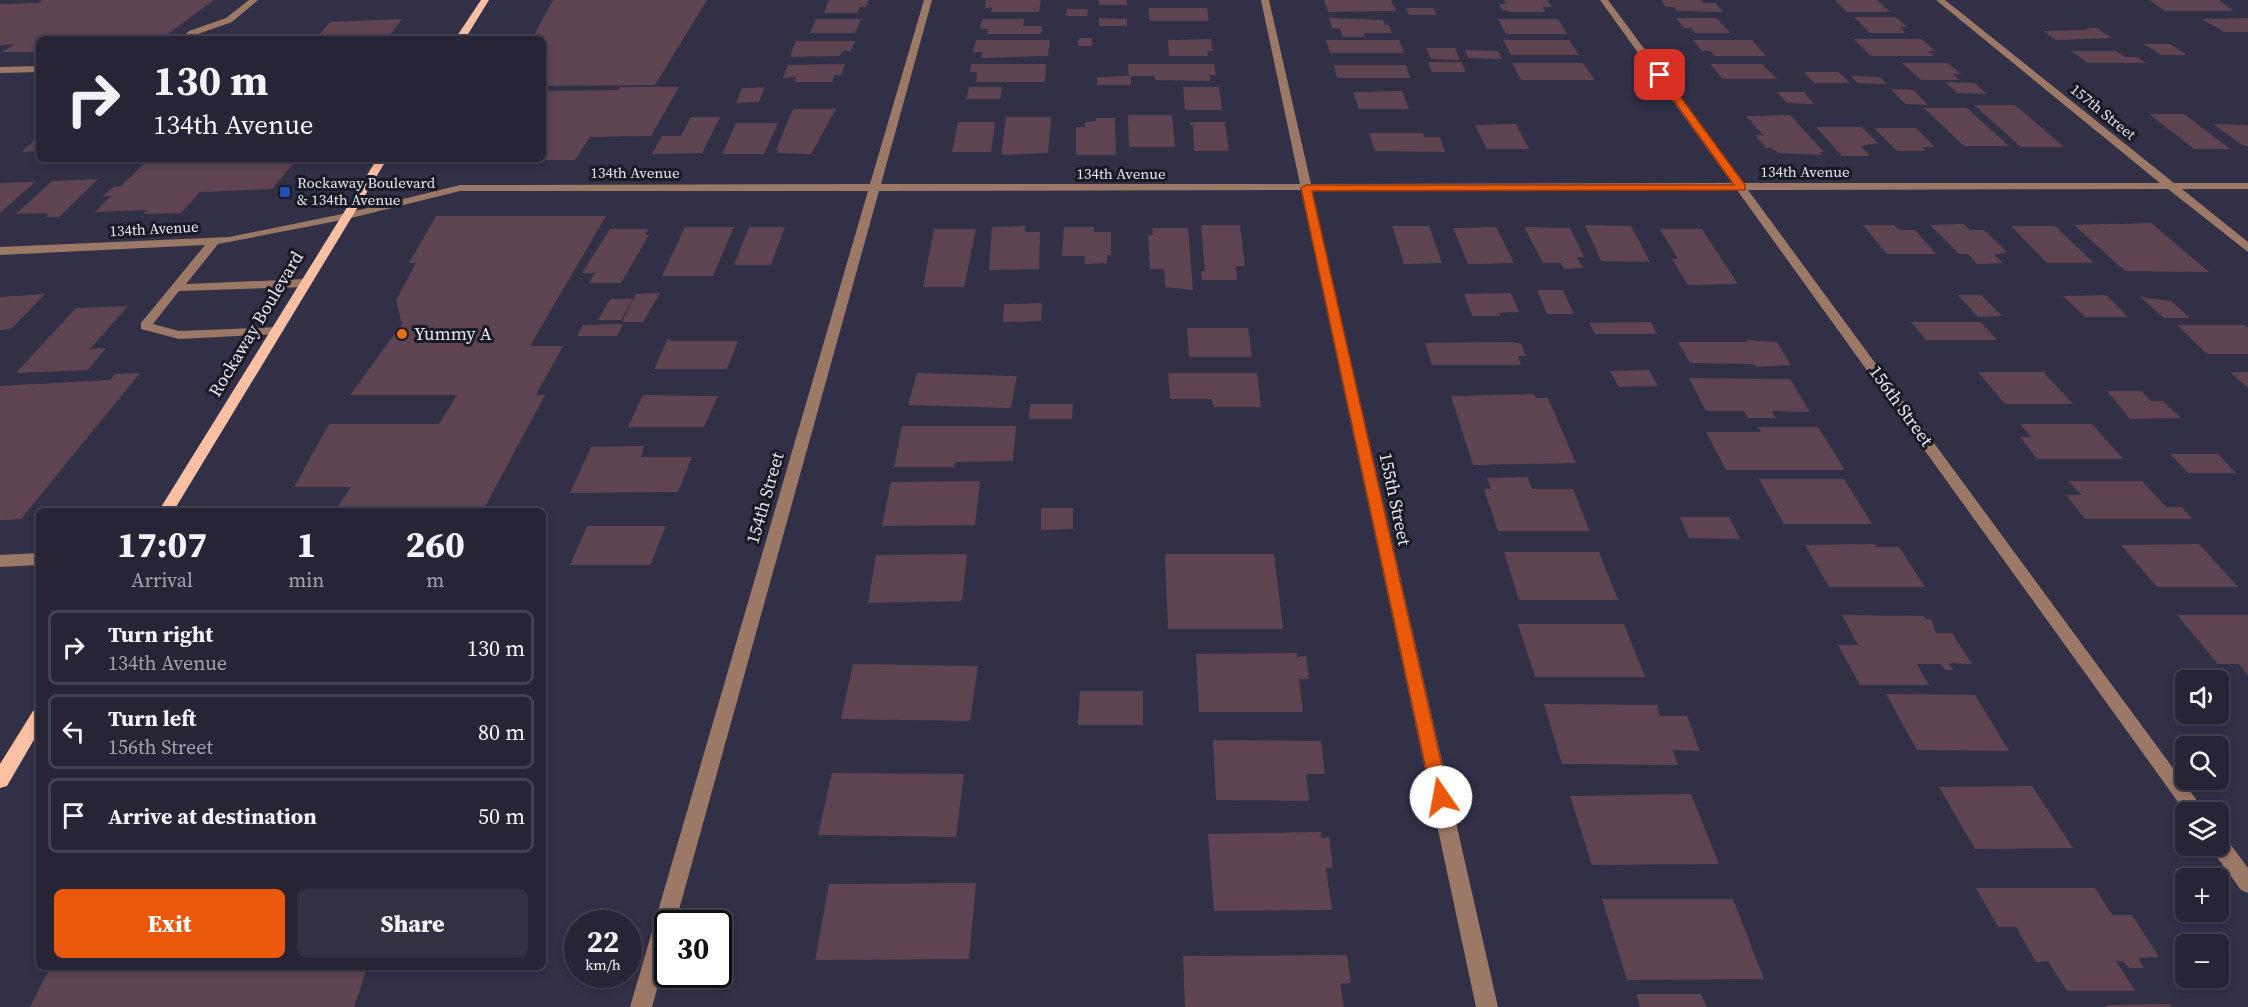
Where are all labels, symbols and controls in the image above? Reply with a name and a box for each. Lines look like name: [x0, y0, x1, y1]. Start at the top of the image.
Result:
pin: [1634, 49, 1685, 100]
text: 130 m: [153, 51, 268, 109]
icon: arrive: [1643, 58, 1676, 91]
icon: right: [54, 60, 132, 138]
street label: 157th Street: [2066, 79, 2141, 145]
text: 134th Avenue: [153, 106, 313, 143]
street label: 134th Avenue: [1760, 161, 1850, 182]
street label: 134th Avenue: [590, 162, 680, 183]
street label: 134th Avenue: [1076, 163, 1166, 184]
place label: Rockaway Boulevard & 134th Avenue: [297, 172, 436, 210]
marker: Rockaway Boulevard & 134th Avenue: [278, 185, 292, 199]
street label: 134th Avenue: [109, 216, 199, 241]
street label: Rockaway Boulevard: [202, 246, 309, 401]
place label: Yummy A: [414, 321, 492, 346]
marker: Yummy A: [395, 327, 409, 341]
street label: 156th Street: [1864, 360, 1939, 451]
street label: 154th Street: [739, 449, 790, 547]
street label: 155th Street: [1373, 450, 1418, 548]
text: 17:07: [117, 520, 207, 569]
text: 1: [296, 520, 316, 569]
text: 260: [405, 520, 465, 569]
text: Arrival: [131, 566, 193, 594]
text: min: [288, 566, 324, 594]
text: m: [426, 566, 444, 594]
text: Turn right: [108, 619, 213, 649]
icon: right: [57, 631, 90, 664]
text: 130 m: [467, 633, 525, 663]
text: 134th Avenue: [108, 649, 227, 677]
map controls: [2175, 670, 2229, 988]
button: sound: [2175, 670, 2229, 724]
text: Turn left: [108, 703, 196, 733]
icon: left: [57, 715, 90, 748]
text: 80 m: [478, 717, 525, 747]
text: 156th Street: [108, 733, 213, 761]
button: search: [2175, 736, 2229, 790]
position arrow: [1409, 765, 1473, 829]
icon: arrive: [57, 799, 90, 832]
text: Arrive at destination: [108, 801, 317, 831]
text: 50 m: [478, 801, 525, 831]
button: layers: [2175, 802, 2229, 856]
button: +: [2175, 868, 2229, 922]
button: Exit: [54, 889, 285, 958]
button: Share: [297, 889, 528, 958]
speed limit sign: 30: [654, 910, 732, 988]
text: 22: [587, 921, 619, 962]
button: −: [2175, 934, 2229, 988]
text: km/h: [585, 954, 621, 975]

